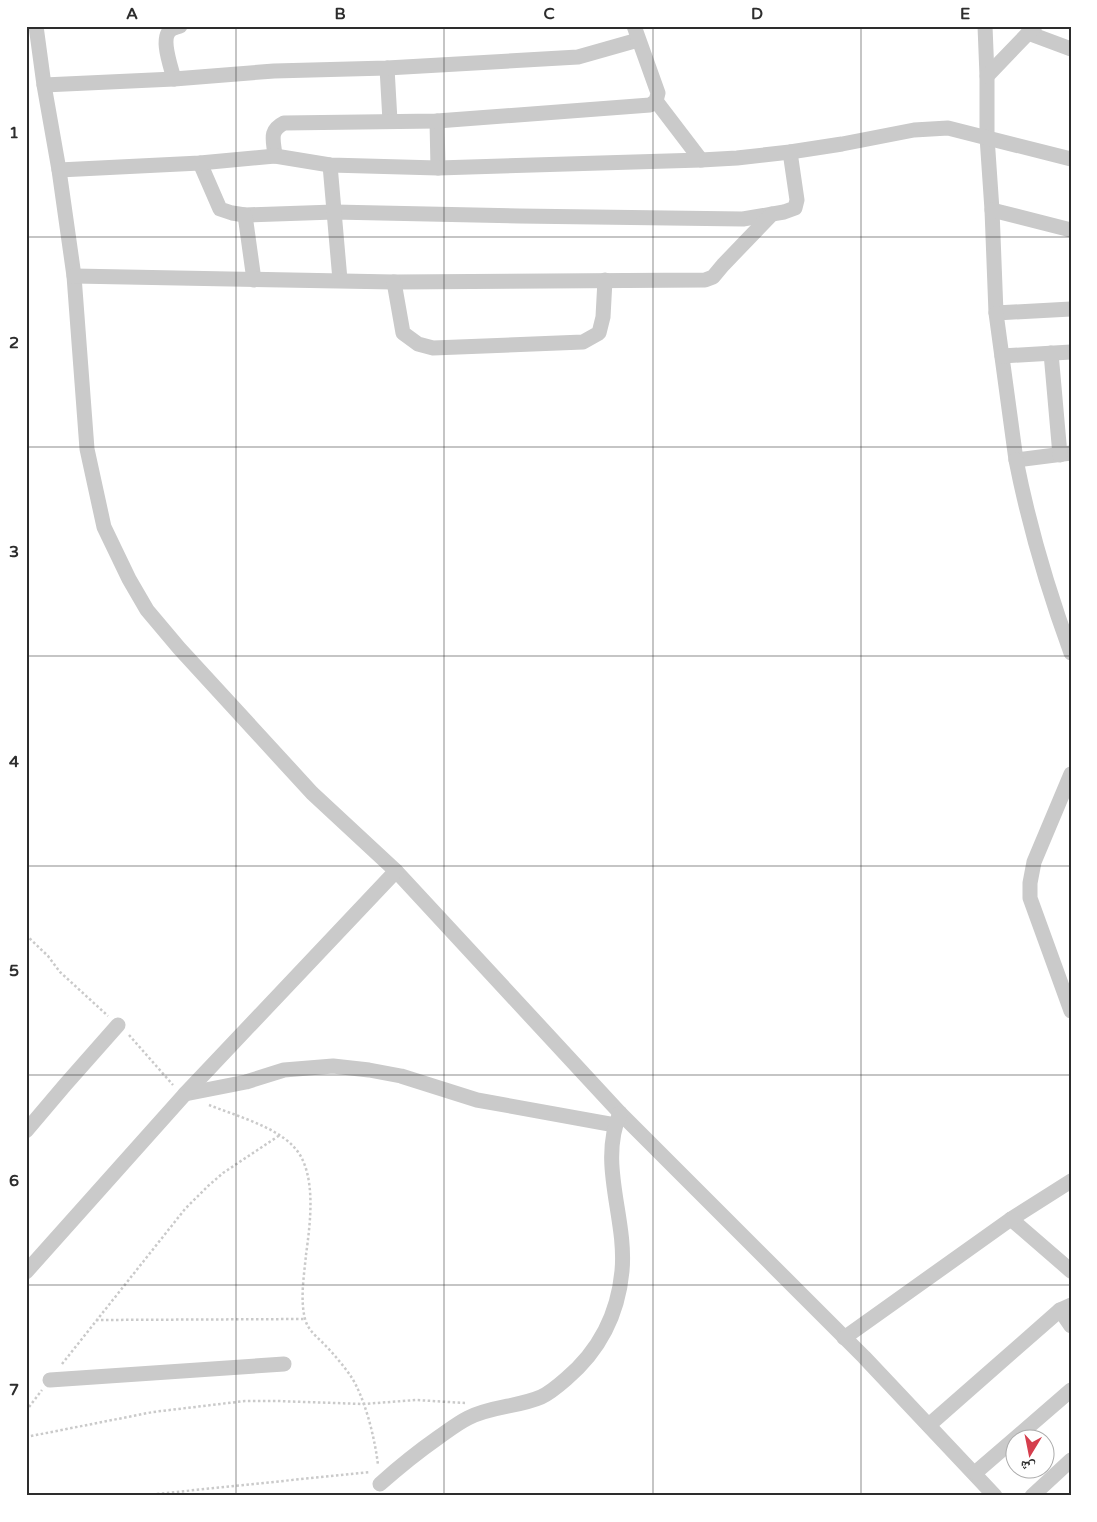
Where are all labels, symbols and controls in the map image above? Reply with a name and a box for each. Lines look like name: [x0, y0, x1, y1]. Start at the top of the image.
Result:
text: A: [126, 4, 138, 24]
text: B: [334, 4, 346, 24]
text: C: [543, 4, 555, 24]
text: D: [751, 4, 763, 24]
text: E: [960, 4, 970, 24]
text: 1: [9, 123, 19, 143]
text: 2: [9, 333, 19, 353]
text: 3: [9, 542, 19, 562]
text: 4: [9, 752, 19, 772]
text: 5: [9, 961, 19, 981]
text: 6: [9, 1171, 19, 1191]
text: 7: [9, 1380, 19, 1400]
north arrow: [1004, 1430, 1054, 1480]
text: ش: [1019, 1457, 1037, 1476]

